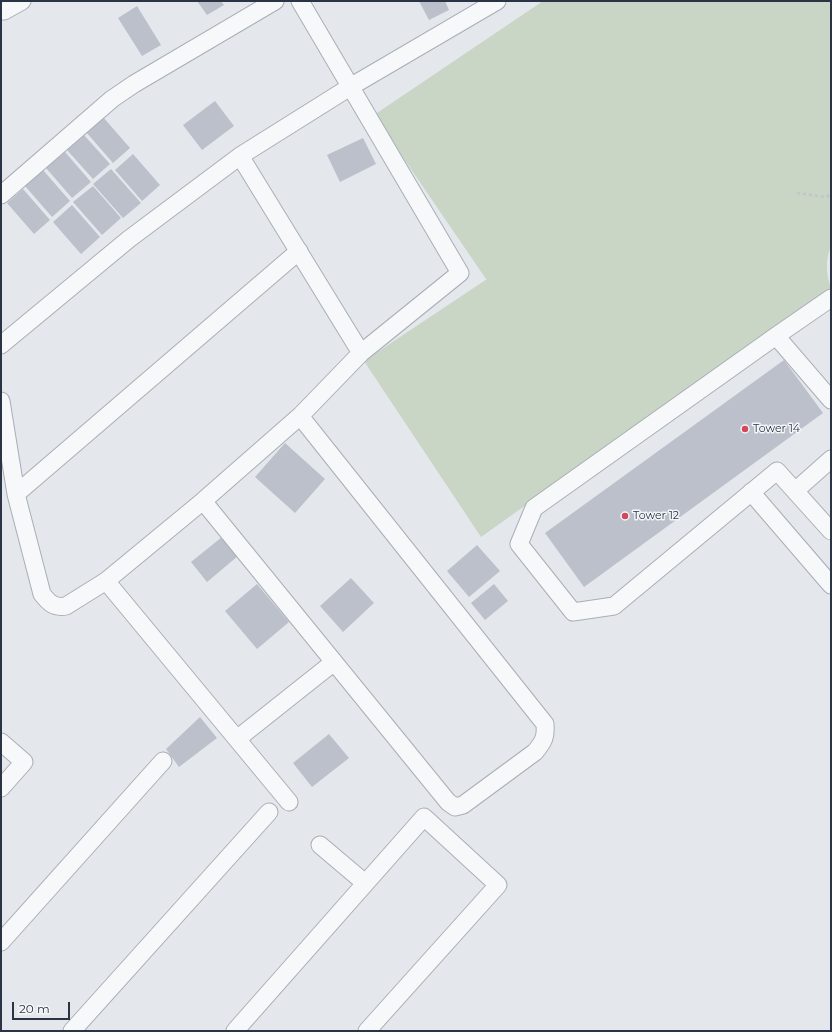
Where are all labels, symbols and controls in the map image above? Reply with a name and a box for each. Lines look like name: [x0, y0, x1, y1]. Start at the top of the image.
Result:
place label: Tower 14: [753, 422, 800, 436]
marker: Tower 14: [740, 424, 750, 434]
place label: Tower 12: [633, 509, 679, 523]
marker: Tower 12: [620, 511, 630, 521]
scale bar: [14, 994, 72, 1020]
text: 20 m: [19, 1001, 50, 1016]

